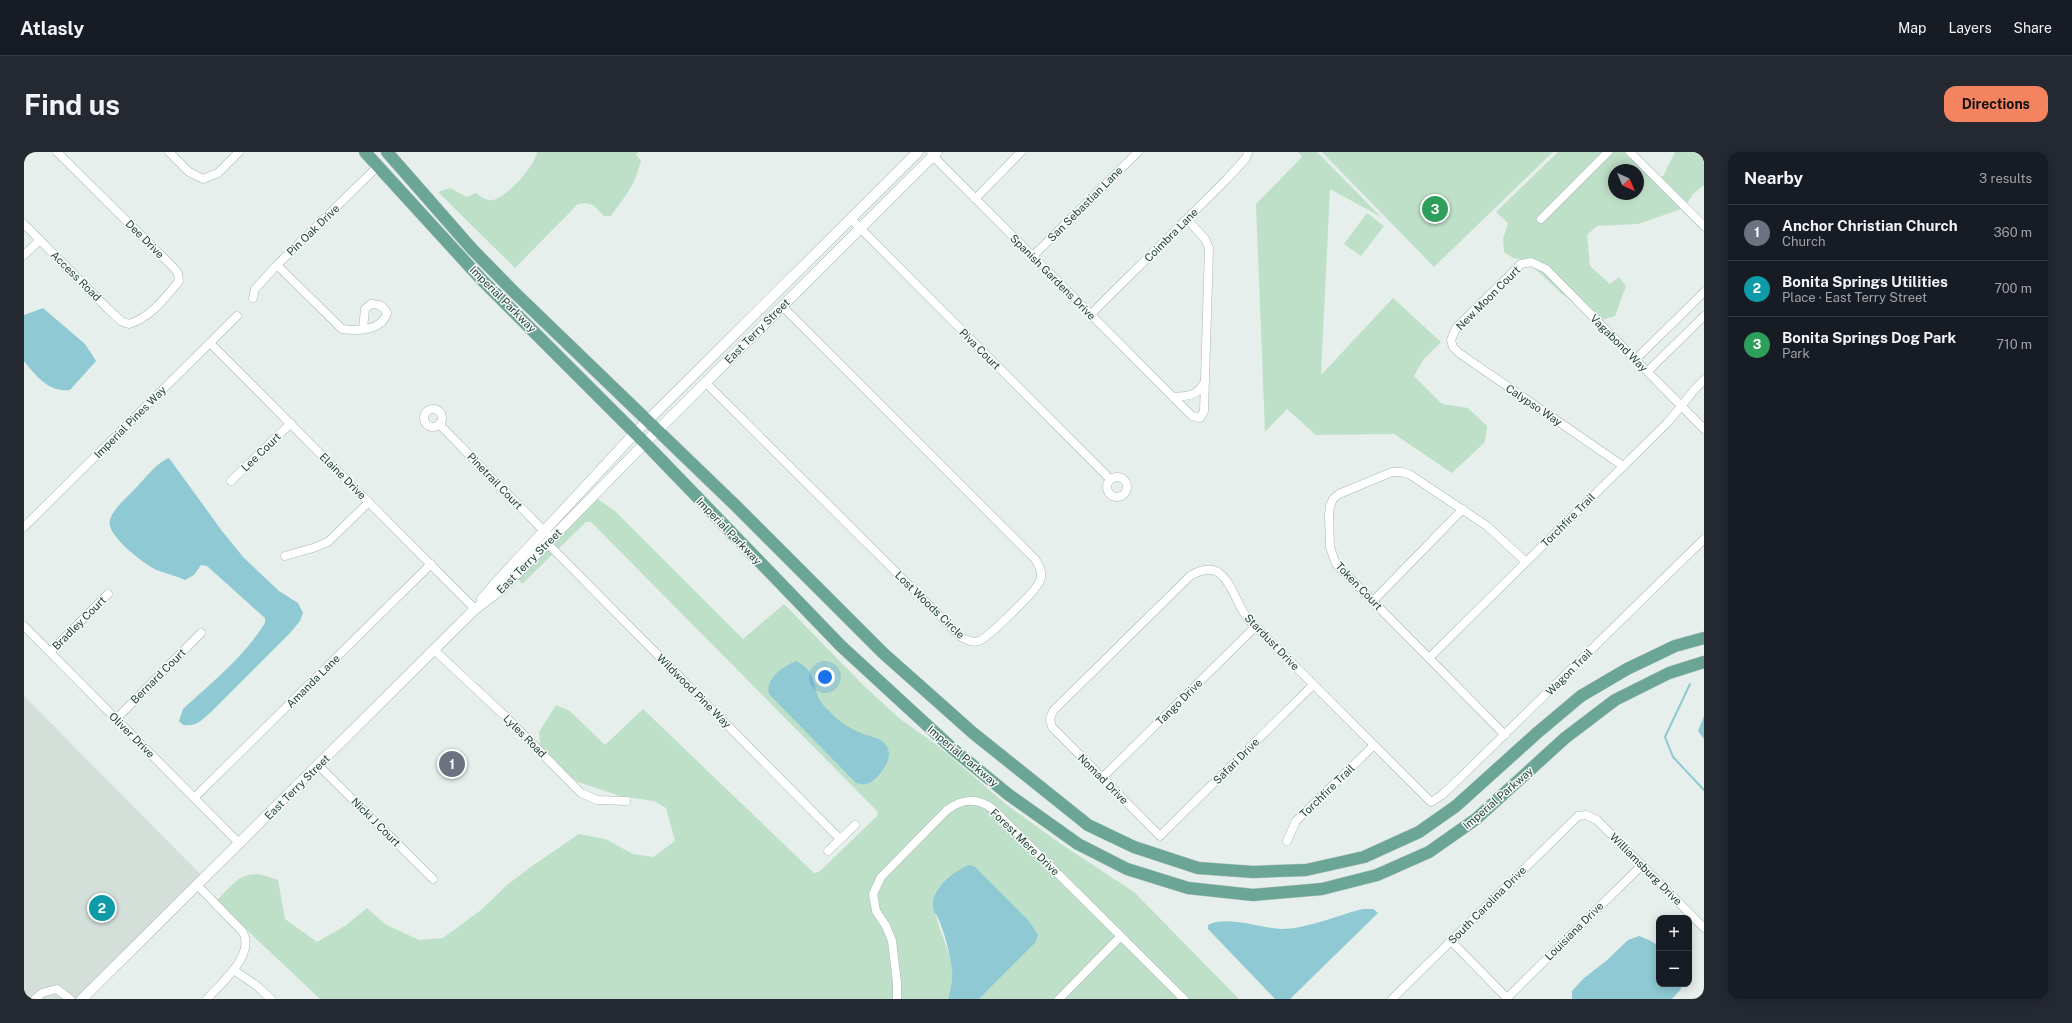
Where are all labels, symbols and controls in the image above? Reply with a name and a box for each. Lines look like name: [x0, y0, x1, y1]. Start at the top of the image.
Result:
text: Atlasly: [20, 17, 84, 39]
text: Map: [1898, 20, 1926, 36]
text: Layers: [1948, 20, 1992, 36]
text: Share: [2014, 20, 2052, 36]
button: Directions: [1944, 86, 2048, 122]
text: Find us: [24, 88, 120, 121]
street label: San Sebastian Lane: [1045, 164, 1125, 244]
north arrow: [1608, 164, 1644, 200]
text: Nearby: [1744, 168, 1803, 188]
text: 3 results: [1979, 171, 2032, 186]
pin: 3: [1422, 194, 1448, 224]
street label: Pin Oak Drive: [284, 202, 342, 258]
street label: Coimbra Lane: [1142, 206, 1200, 264]
street label: Dee Drive: [123, 217, 167, 261]
text: Anchor Christian Church: [1782, 217, 1958, 234]
text: 1: [1754, 225, 1760, 240]
text: 360 m: [1994, 225, 2032, 240]
street label: Spanish Gardens Drive: [1008, 232, 1098, 322]
text: Church: [1782, 234, 1826, 249]
street label: Access Road: [49, 249, 103, 303]
street label: Imperial Parkway: [468, 264, 539, 335]
street label: New Moon Court: [1454, 264, 1522, 332]
text: Bonita Springs Utilities: [1782, 273, 1948, 290]
text: 2: [1753, 281, 1761, 296]
text: 700 m: [1994, 281, 2032, 296]
text: Place · East Terry Street: [1782, 290, 1927, 305]
street label: East Terry Street: [722, 296, 792, 366]
street label: Vagabond Way: [1588, 312, 1650, 374]
street label: Piva Court: [957, 326, 1003, 372]
text: Bonita Springs Dog Park: [1782, 329, 1956, 346]
text: 3: [1753, 337, 1761, 352]
text: 710 m: [1996, 337, 2032, 352]
text: Park: [1782, 346, 1810, 361]
street label: Calypso Way: [1504, 382, 1564, 428]
street label: Imperial Pines Way: [92, 384, 168, 460]
street label: Lee Court: [239, 430, 283, 474]
street label: Elaine Drive: [317, 450, 369, 502]
street label: Pinetrail Court: [465, 450, 525, 512]
street label: Torchfire Trail: [1539, 491, 1597, 549]
street label: Imperial Parkway: [694, 495, 764, 567]
street label: East Terry Street: [494, 526, 564, 596]
street label: Token Court: [1333, 560, 1385, 612]
street label: Lost Woods Circle: [893, 569, 967, 641]
street label: Bradley Court: [50, 594, 108, 652]
street label: Stardust Drive: [1242, 611, 1302, 673]
street label: Bernard Court: [128, 646, 188, 706]
street label: Wagon Trail: [1543, 646, 1595, 698]
street label: Amanda Lane: [284, 652, 342, 710]
street label: Wildwood Pine Way: [655, 652, 734, 731]
your location: [815, 667, 835, 687]
street label: Tango Drive: [1153, 676, 1205, 728]
street label: Oliver Drive: [107, 710, 157, 760]
street label: Lyles Road: [501, 712, 549, 760]
street label: Imperial Parkway: [925, 723, 1001, 789]
street label: Safari Drive: [1211, 736, 1261, 786]
pin: 1: [439, 749, 465, 779]
street label: East Terry Street: [262, 752, 332, 822]
street label: Nomad Drive: [1076, 752, 1130, 806]
street label: Torchfire Trail: [1297, 762, 1357, 820]
street label: Imperial Parkway: [1461, 764, 1535, 832]
street label: Nicki J Court: [349, 795, 403, 849]
street label: Forest Mere Drive: [988, 806, 1062, 878]
street label: Williamsburg Drive: [1608, 831, 1684, 907]
street label: South Carolina Drive: [1446, 864, 1528, 946]
pin: 2: [89, 893, 115, 923]
street label: Louisiana Drive: [1542, 899, 1606, 963]
map controls: [1656, 915, 1692, 987]
button: +: [1656, 915, 1692, 951]
button: −: [1656, 951, 1692, 987]

